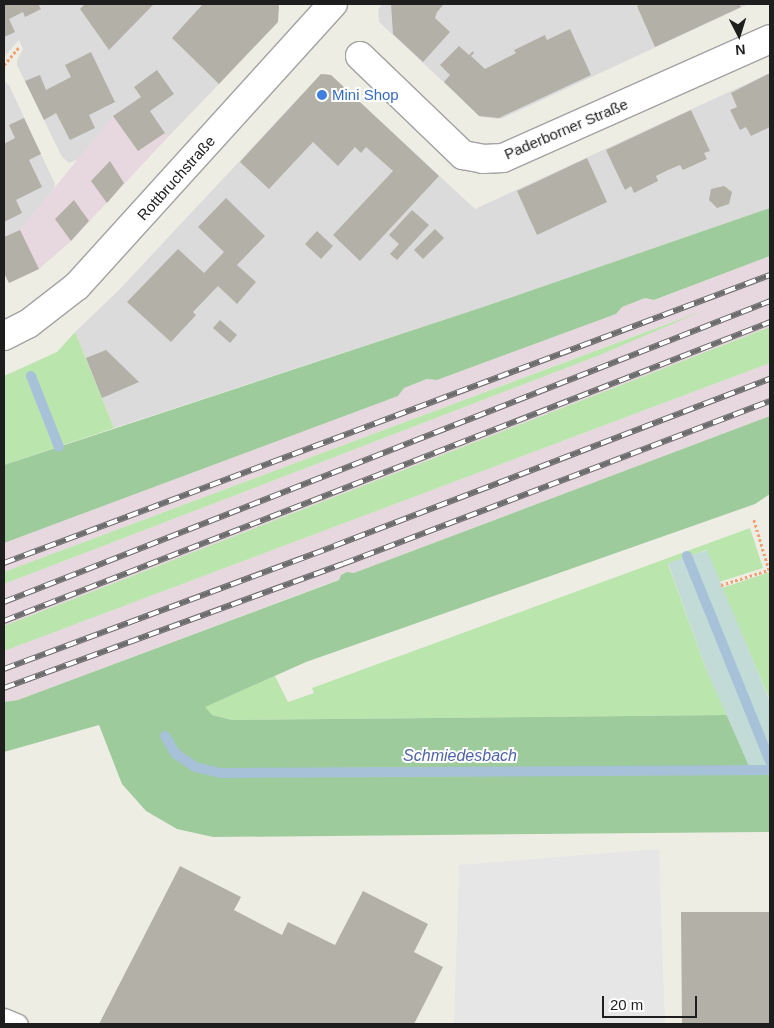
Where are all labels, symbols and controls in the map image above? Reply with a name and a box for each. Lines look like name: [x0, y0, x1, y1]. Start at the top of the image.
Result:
north arrow: [714, 10, 764, 60]
text: N: [735, 42, 746, 58]
place label: Mini Shop: [332, 86, 399, 104]
marker: Mini Shop: [316, 89, 328, 101]
street label: Paderborner Straße: [501, 95, 631, 163]
street label: Rottbruchstraße: [133, 132, 219, 224]
water label: Schmiedesbach: [403, 746, 517, 766]
scale bar: [604, 986, 699, 1018]
text: 20 m: [610, 996, 643, 1013]

